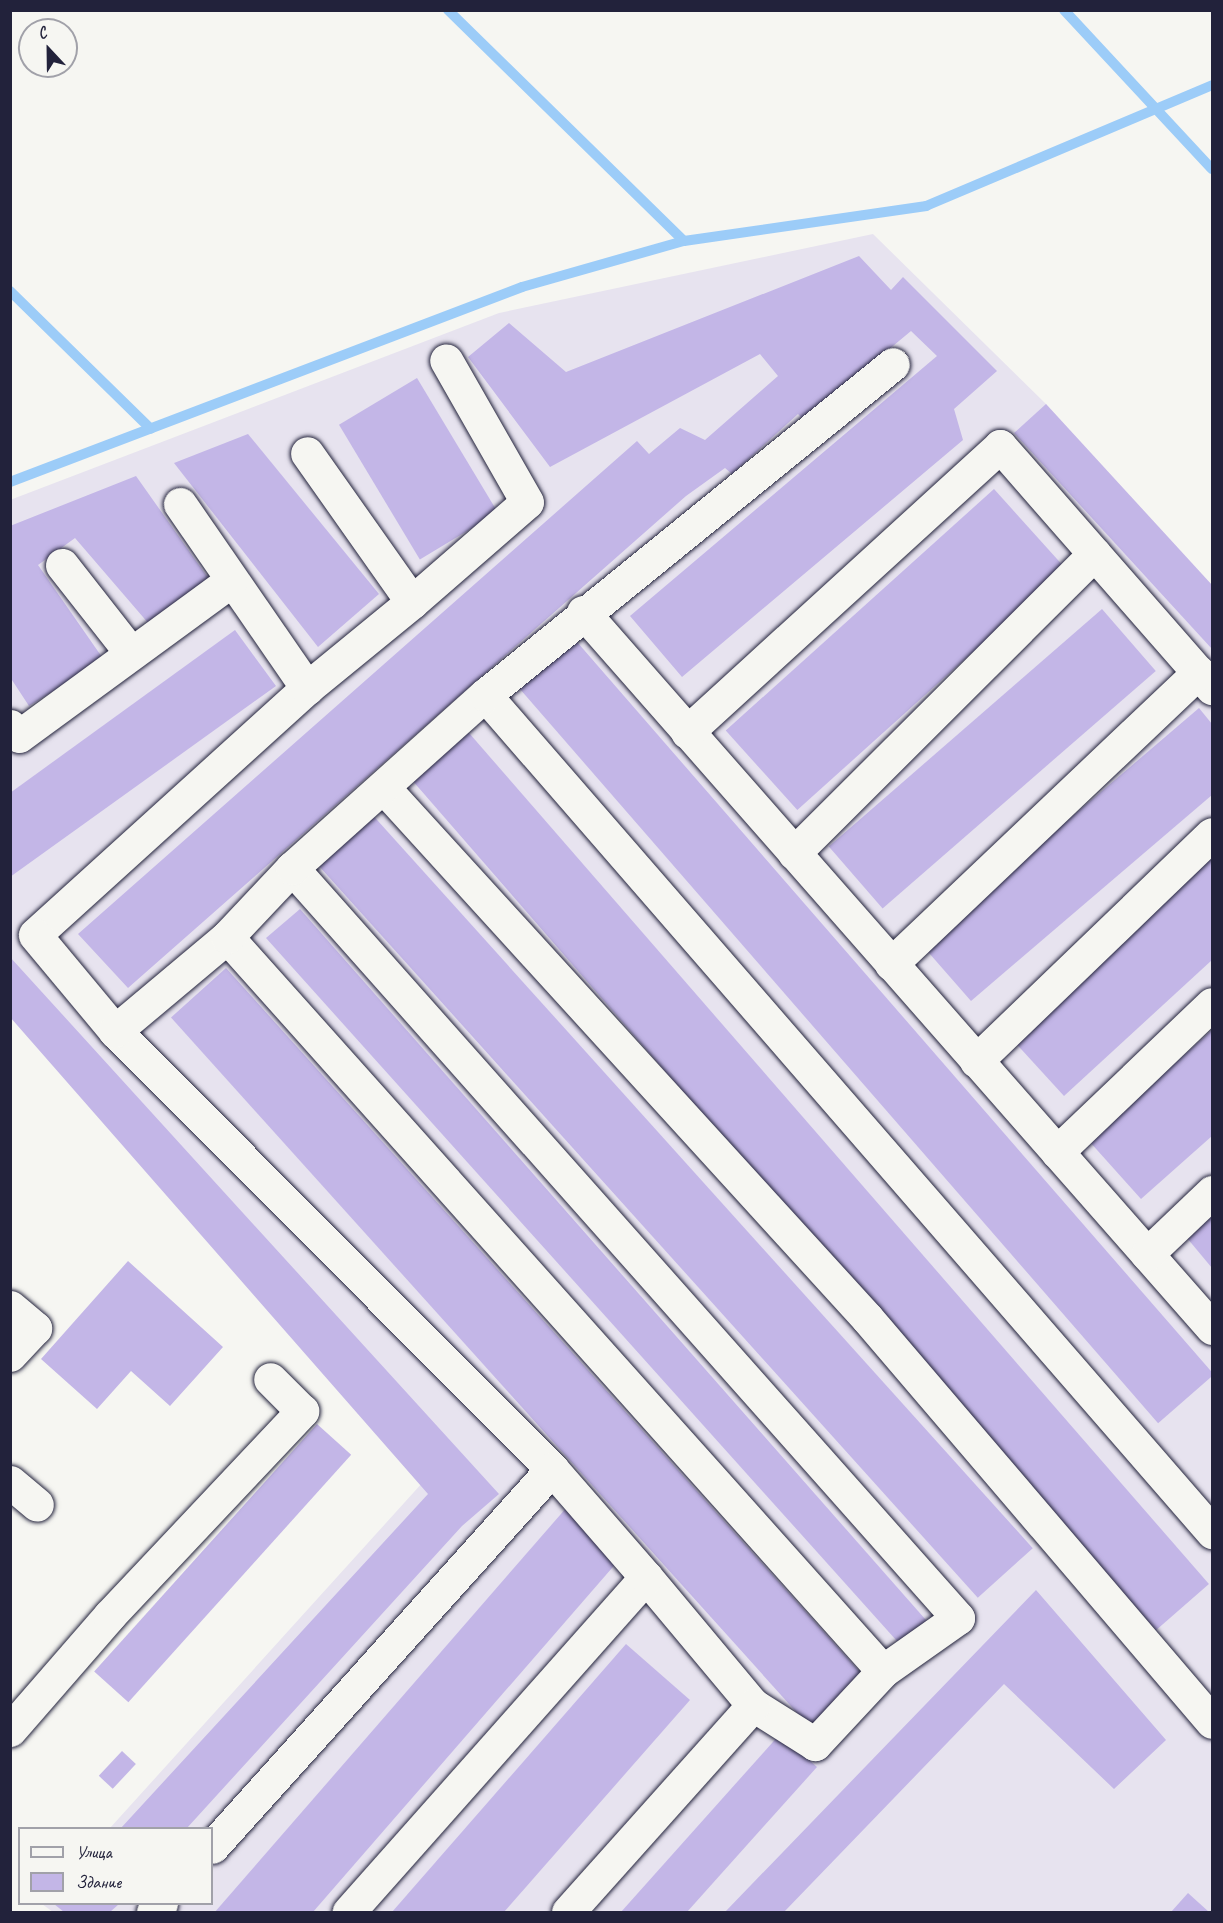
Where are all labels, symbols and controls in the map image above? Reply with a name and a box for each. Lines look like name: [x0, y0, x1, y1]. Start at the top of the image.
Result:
north arrow: [18, 18, 78, 78]
text: С: [35, 22, 49, 44]
legend: [18, 1827, 213, 1905]
text: Улица: [76, 1841, 112, 1863]
text: Здание: [76, 1871, 121, 1893]

